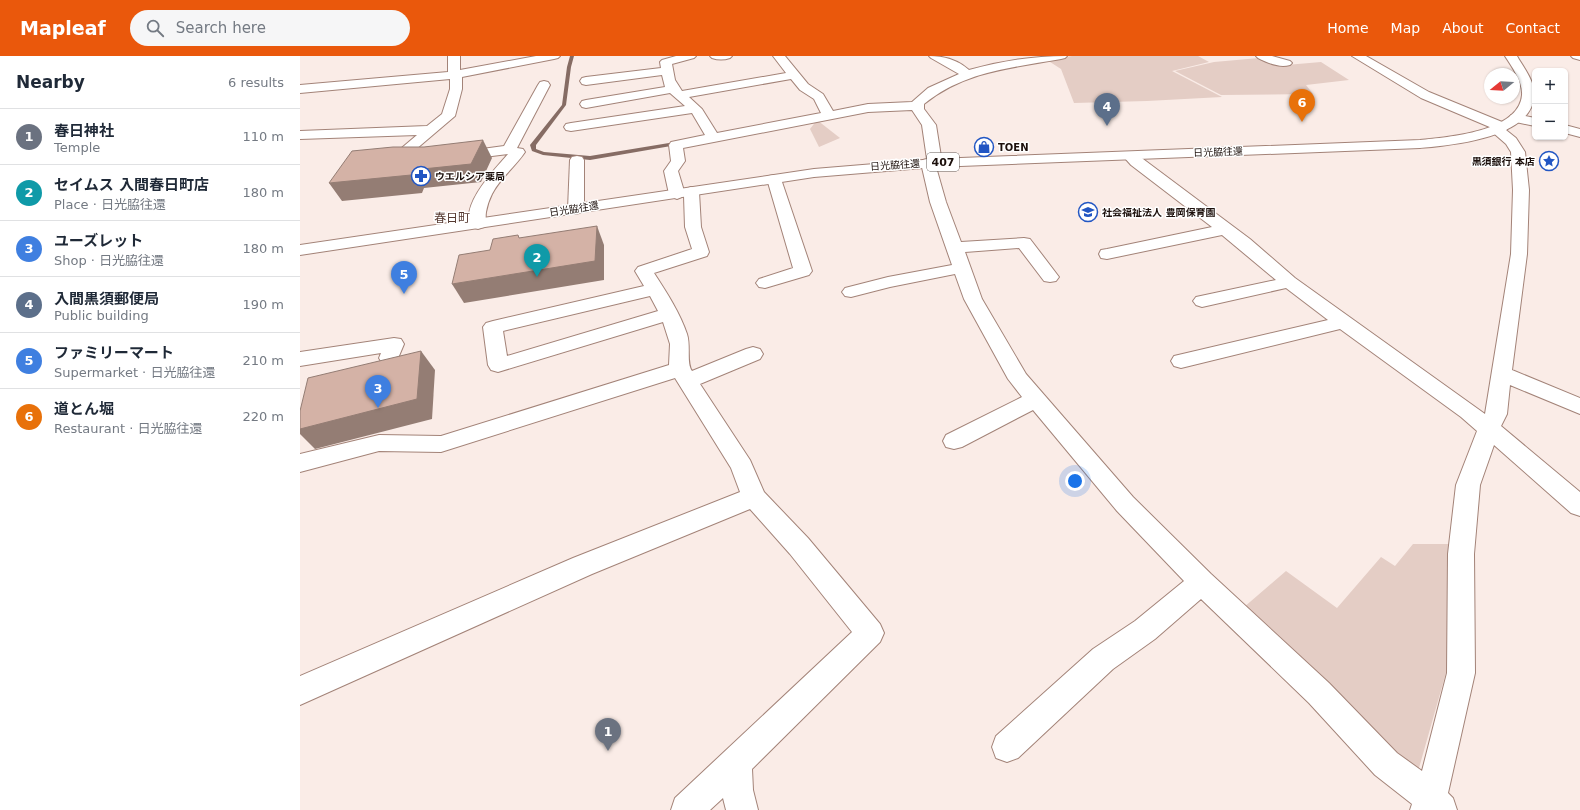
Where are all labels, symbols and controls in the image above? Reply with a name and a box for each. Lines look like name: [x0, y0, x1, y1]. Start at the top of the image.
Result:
search box: [130, 10, 410, 46]
text: Mapleaf: [20, 17, 106, 39]
icon: search: [144, 17, 166, 39]
text: Search here: [176, 19, 266, 37]
text: Home: [1327, 20, 1369, 36]
text: Map: [1391, 20, 1420, 36]
text: About: [1442, 20, 1484, 36]
text: Contact: [1506, 20, 1560, 36]
north arrow: [1484, 68, 1520, 104]
map controls: [1532, 68, 1568, 140]
button: +: [1532, 68, 1568, 104]
text: Nearby: [16, 72, 85, 92]
text: 6 results: [228, 75, 284, 90]
pin: 6: [1289, 89, 1315, 122]
pin: 4: [1094, 93, 1120, 126]
button: −: [1532, 104, 1568, 140]
text: 春日神社: [54, 122, 114, 140]
text: 1: [24, 129, 34, 144]
text: 110 m: [242, 129, 284, 144]
shop icon: TOEN: [973, 136, 995, 158]
text: Temple: [54, 140, 100, 155]
place label: TOEN: [998, 142, 1029, 153]
street label: 日光脇往還: [1193, 146, 1243, 158]
place icon: 黒須銀行 本店: [1538, 150, 1560, 172]
road number: 407: [927, 153, 959, 171]
place label: 黒須銀行 本店: [1472, 156, 1535, 167]
street label: 日光脇往還: [870, 158, 920, 172]
pharmacy icon: ウエルシア薬局: [410, 165, 432, 187]
place label: ウエルシア薬局: [435, 171, 505, 182]
text: セイムス 入間春日町店: [54, 176, 209, 194]
text: 2: [24, 185, 34, 200]
text: 180 m: [242, 185, 284, 200]
text: Place · 日光脇往還: [54, 197, 166, 212]
street label: 日光脇往還: [548, 200, 600, 218]
school or university icon: 社会福祉法人 豊岡保育園: [1077, 201, 1099, 223]
place label: 社会福祉法人 豊岡保育園: [1102, 207, 1215, 218]
district label: 春日町: [434, 211, 470, 225]
text: ユーズレット: [54, 232, 143, 250]
text: 3: [24, 241, 34, 256]
text: 180 m: [242, 241, 284, 256]
pin: 2: [524, 244, 550, 277]
text: Shop · 日光脇往還: [54, 253, 164, 268]
pin: 5: [391, 261, 417, 294]
text: 入間黒須郵便局: [54, 290, 159, 308]
text: 4: [24, 297, 34, 312]
text: 190 m: [242, 297, 284, 312]
text: Public building: [54, 308, 149, 323]
text: ファミリーマート: [54, 344, 174, 362]
text: 5: [24, 353, 34, 368]
text: 210 m: [242, 353, 284, 368]
text: Supermarket · 日光脇往還: [54, 365, 215, 380]
pin: 3: [365, 375, 391, 408]
text: 道とん堀: [54, 400, 114, 418]
text: 6: [24, 409, 34, 424]
text: 220 m: [242, 409, 284, 424]
text: Restaurant · 日光脇往還: [54, 421, 203, 436]
your location: [1065, 471, 1085, 491]
pin: 1: [595, 718, 621, 751]

